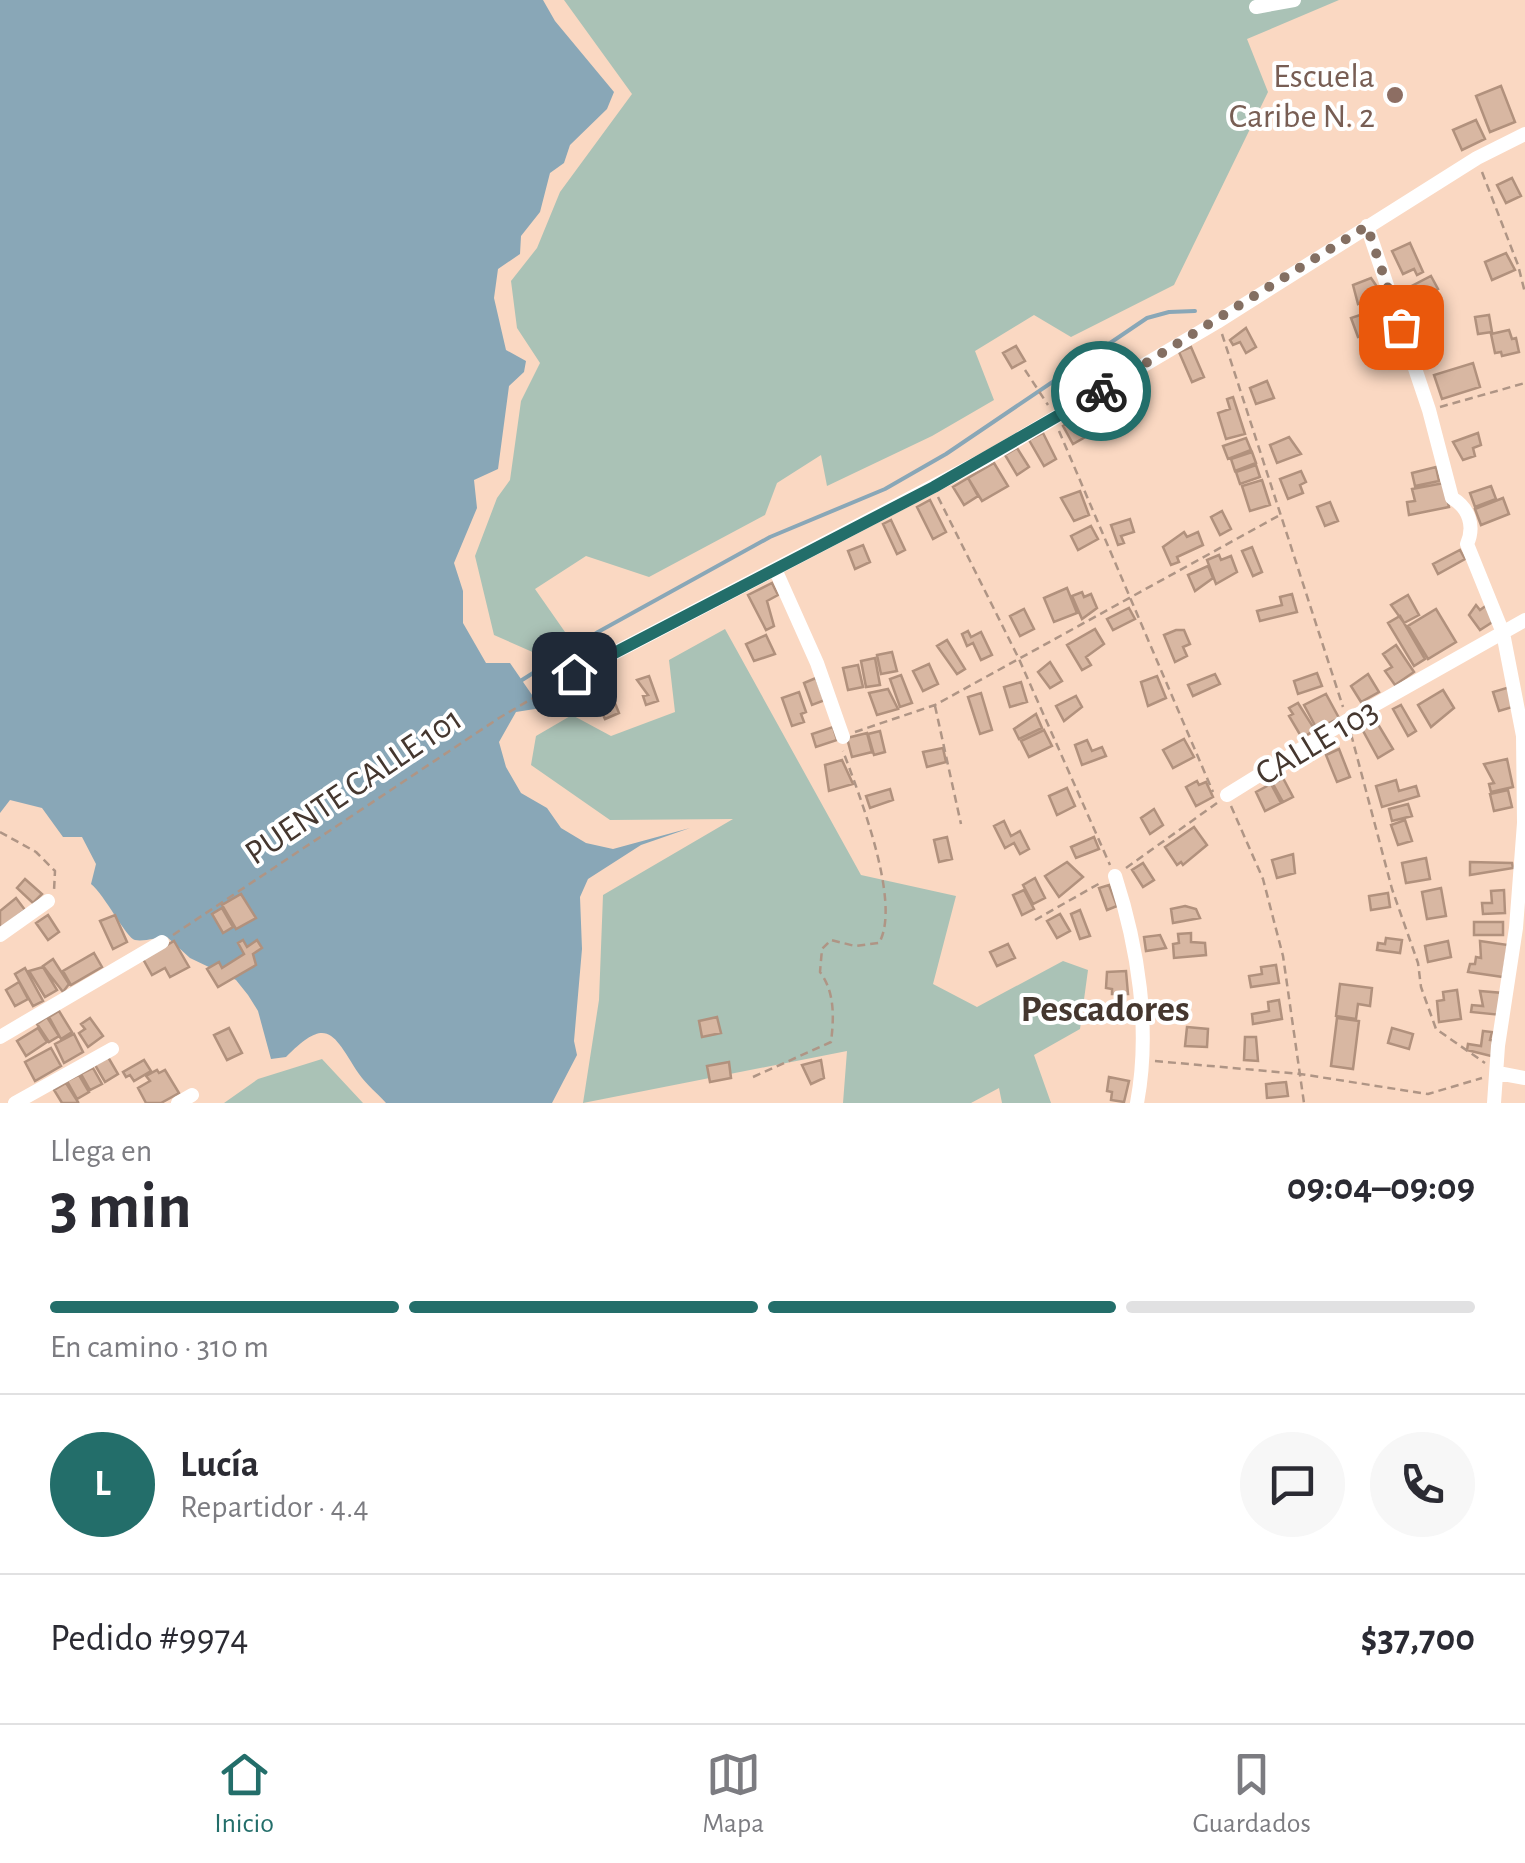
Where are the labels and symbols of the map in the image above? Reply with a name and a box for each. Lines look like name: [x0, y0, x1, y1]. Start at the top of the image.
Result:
place label: Escuela Caribe N. 2: [1229, 59, 1375, 134]
marker: Escuela Caribe N. 2: [1384, 84, 1406, 106]
pin: [1359, 285, 1444, 370]
courier: [1051, 341, 1151, 441]
pin: [532, 632, 617, 717]
street label: CALLE 103: [1250, 692, 1384, 792]
street label: PUENTE CALLE 101: [239, 701, 468, 871]
district label: Pescadores: [1020, 991, 1190, 1029]

